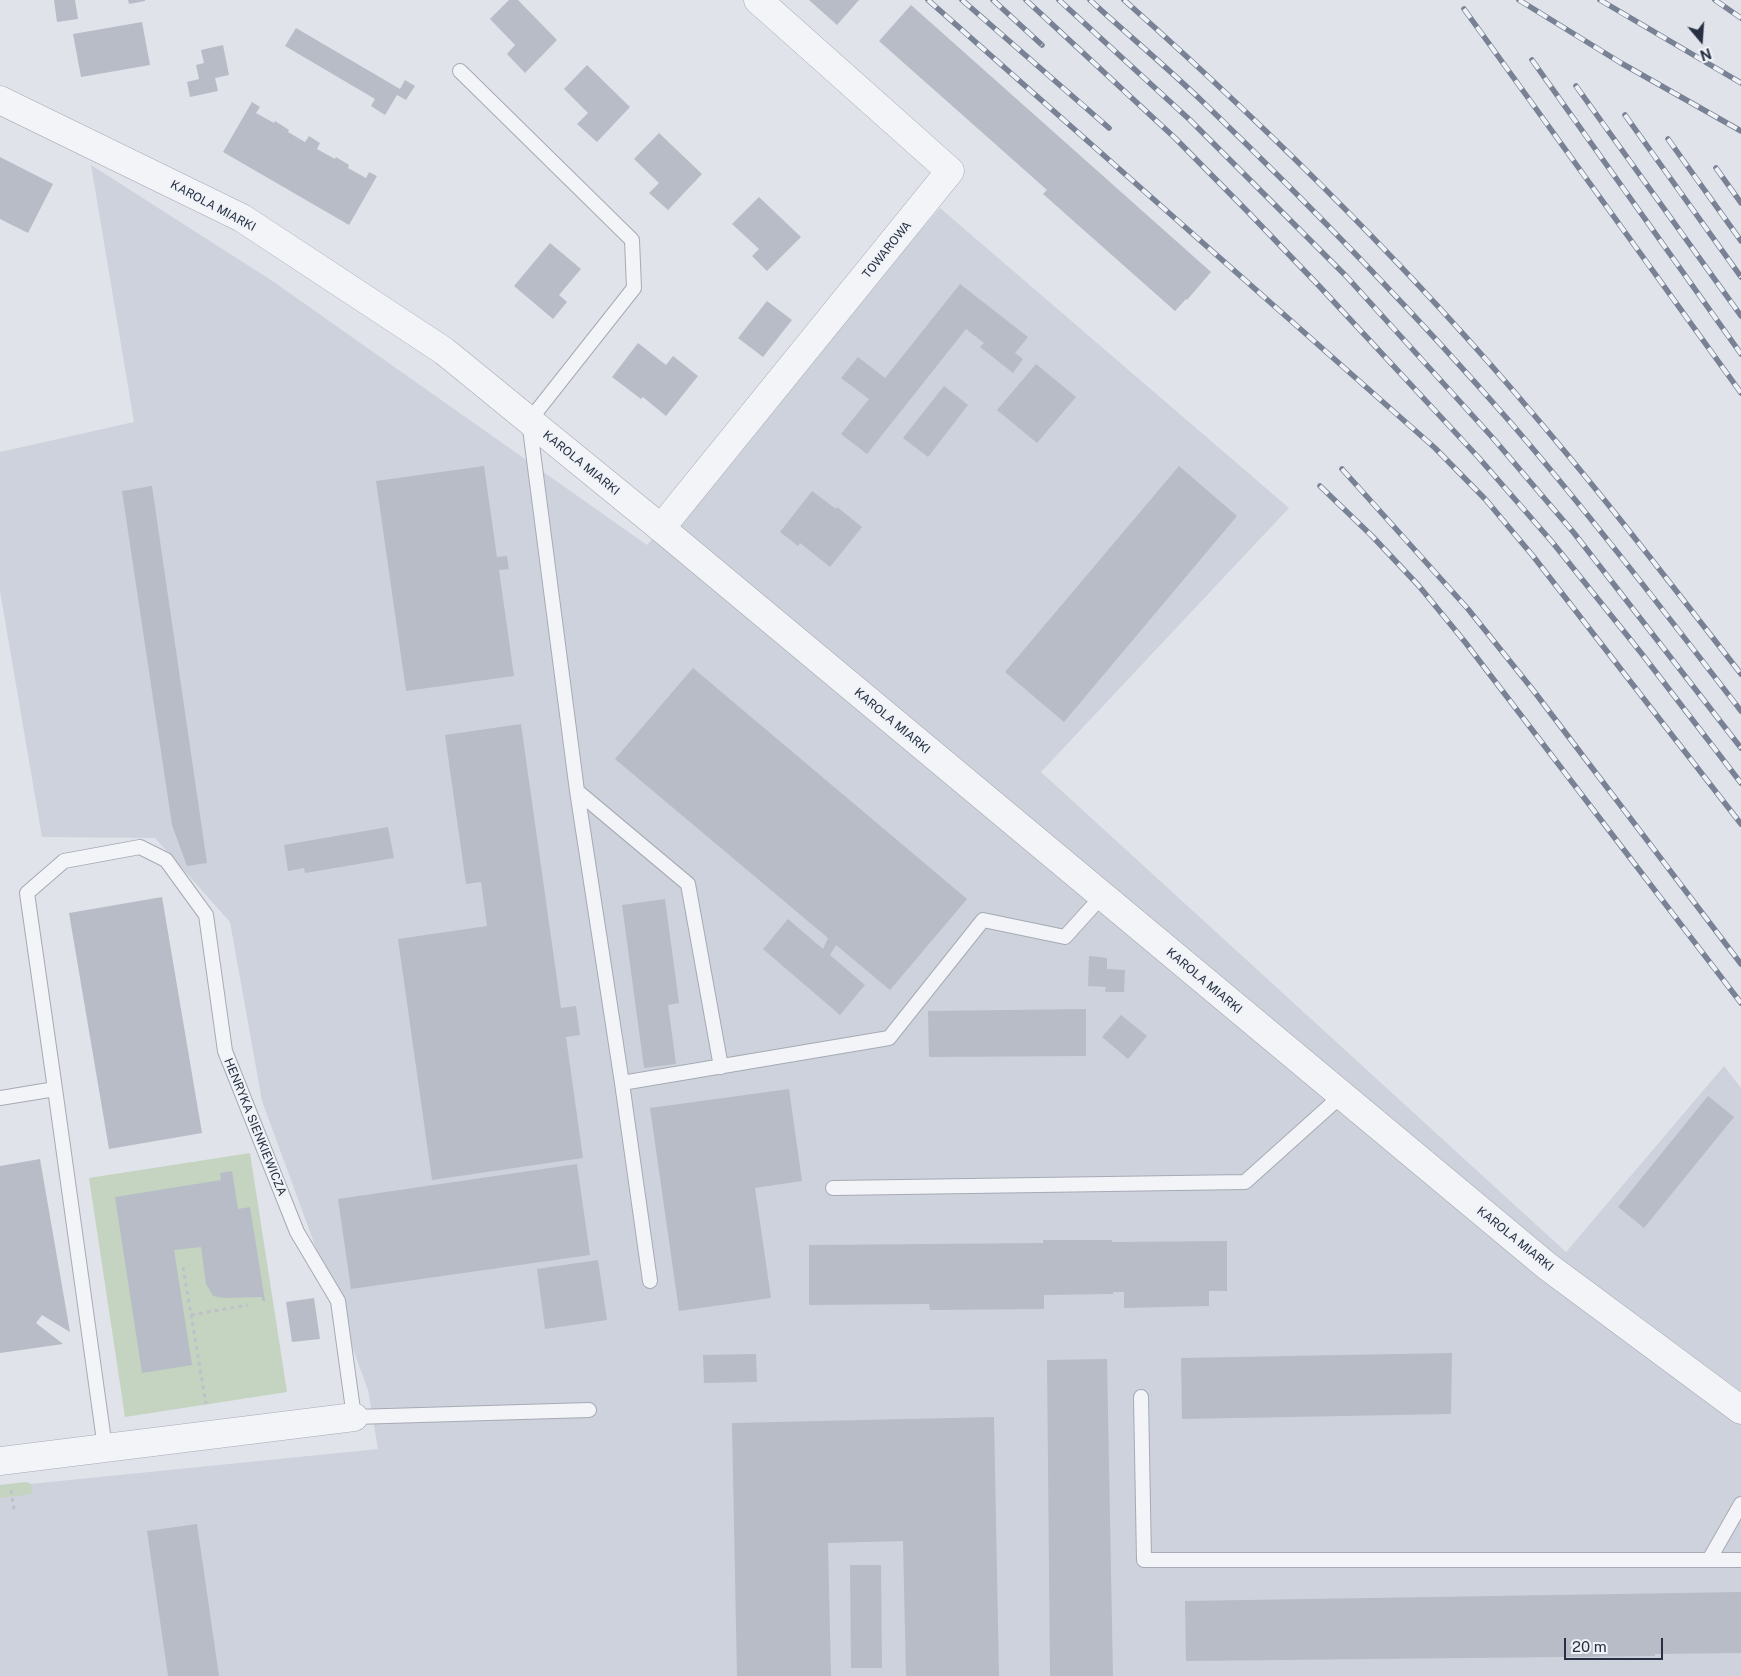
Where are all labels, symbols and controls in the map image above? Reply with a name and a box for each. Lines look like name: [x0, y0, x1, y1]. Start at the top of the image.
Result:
north arrow: [1676, 15, 1726, 65]
text: N: [1698, 45, 1713, 64]
street label: KAROLA MIARKI: [168, 177, 258, 235]
street label: TOWAROWA: [860, 218, 914, 282]
street label: KAROLA MIARKI: [540, 428, 622, 498]
street label: KAROLA MIARKI: [851, 685, 933, 757]
street label: KAROLA MIARKI: [1163, 945, 1245, 1017]
street label: HENRYKA SIENKIEWICZA: [221, 1056, 289, 1198]
street label: KAROLA MIARKI: [1474, 1204, 1556, 1274]
scale bar: [1566, 1628, 1665, 1660]
text: 20 m: [1572, 1638, 1607, 1655]

